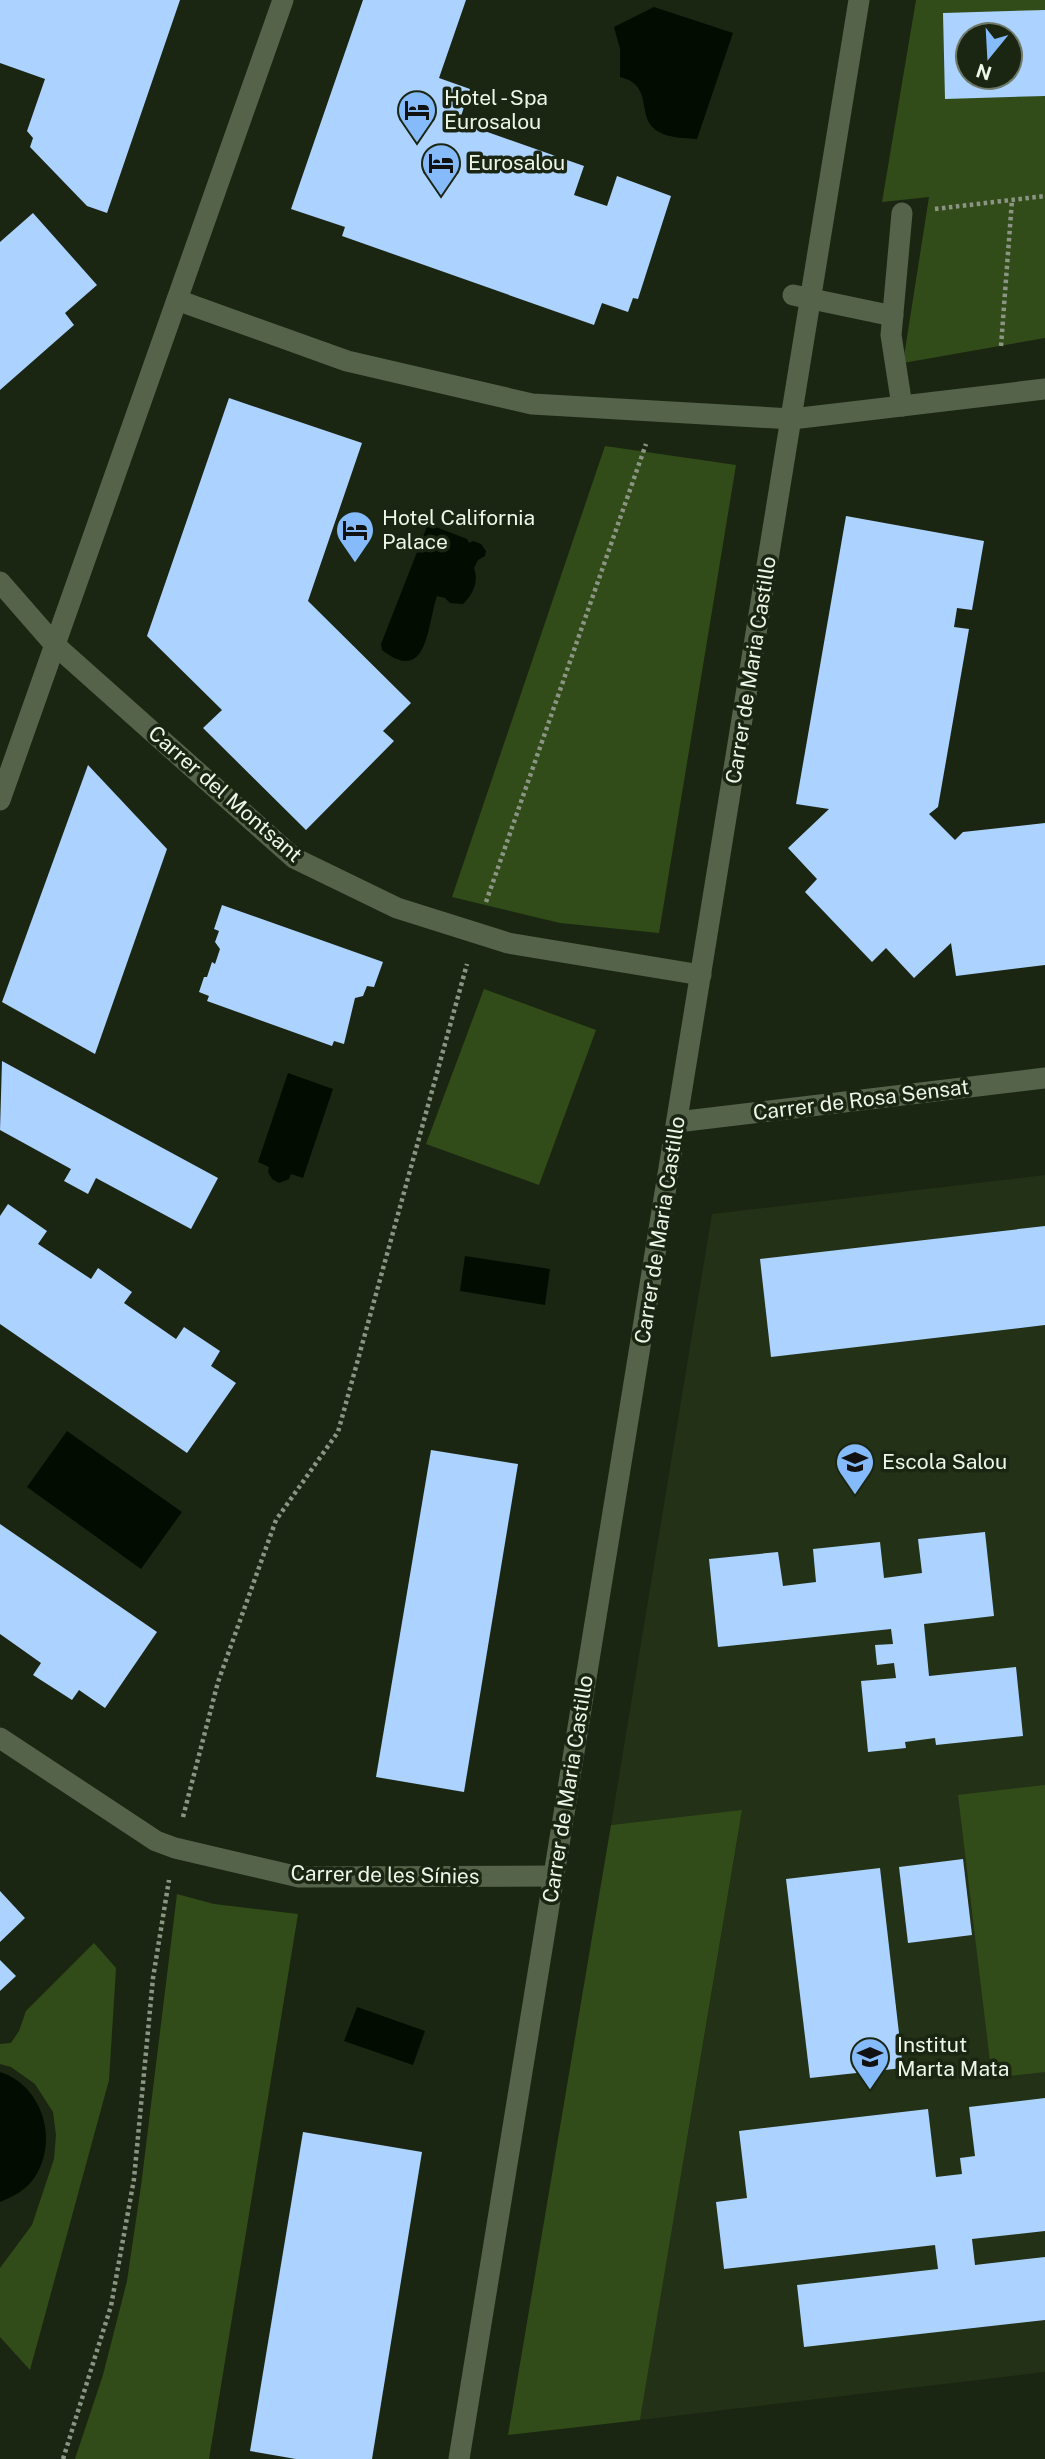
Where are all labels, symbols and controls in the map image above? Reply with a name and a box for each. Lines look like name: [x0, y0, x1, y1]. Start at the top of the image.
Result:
north arrow: [954, 21, 1024, 91]
text: N: [973, 59, 994, 85]
place label: Hotel - Spa Eurosalou: [444, 85, 548, 134]
hotel icon: Hotel - Spa Eurosalou: [396, 89, 438, 144]
hotel icon: Eurosalou: [420, 142, 462, 197]
place label: Eurosalou: [468, 150, 565, 175]
place label: Hotel California Palace: [382, 505, 535, 554]
hotel icon: Hotel California Palace: [334, 509, 376, 564]
street label: Carrer de Maria Castillo: [720, 554, 781, 786]
street label: Carrer del Montsant: [143, 720, 307, 867]
street label: Carrer de Rosa Sensat: [751, 1074, 970, 1125]
street label: Carrer de Maria Castillo: [629, 1114, 690, 1346]
school or university icon: Escola Salou: [834, 1441, 876, 1496]
place label: Escola Salou: [882, 1449, 1007, 1474]
street label: Carrer de Maria Castillo: [537, 1673, 598, 1905]
street label: Carrer de les Sínies: [290, 1860, 480, 1889]
place label: Institut Marta Mata: [897, 2032, 1009, 2081]
school or university icon: Institut Marta Mata: [849, 2036, 891, 2091]

